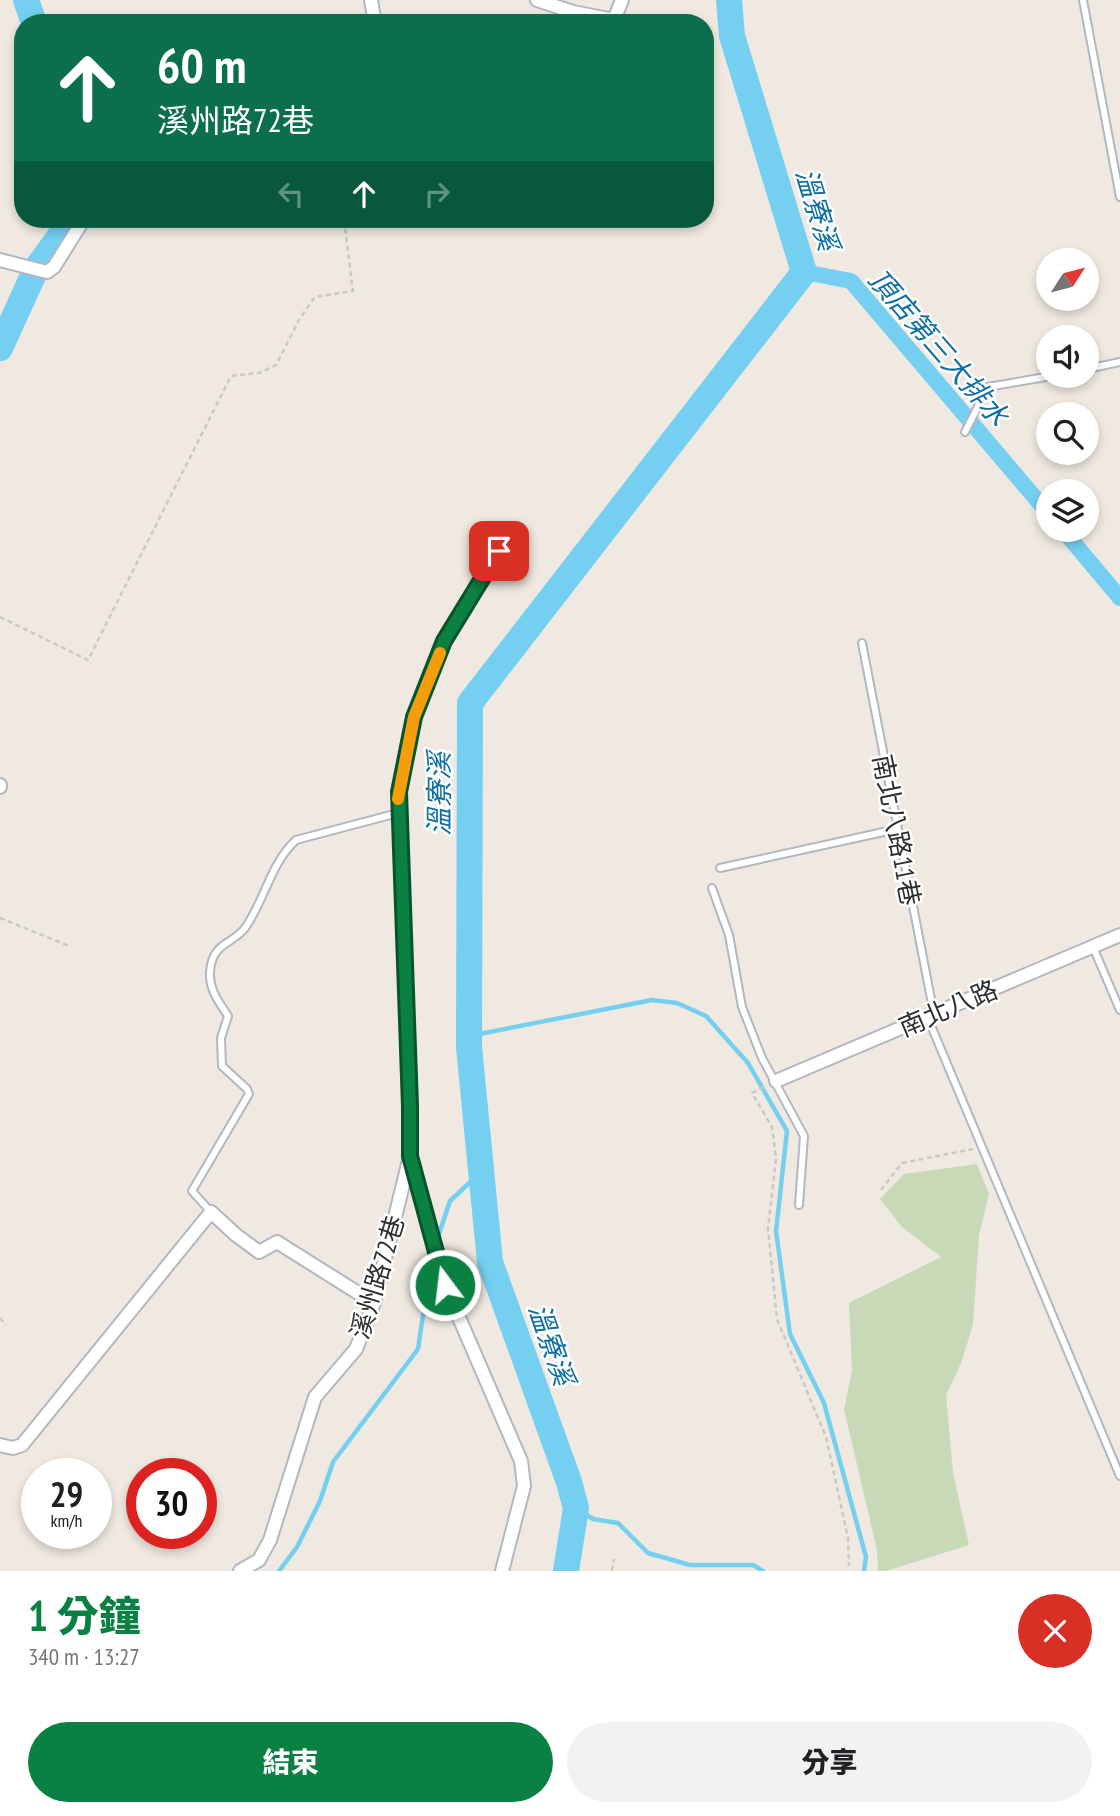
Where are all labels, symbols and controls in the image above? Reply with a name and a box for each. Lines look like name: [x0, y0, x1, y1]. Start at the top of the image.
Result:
text: 60 m: [157, 33, 246, 97]
icon: ahead: [42, 42, 133, 133]
text: 溪州路72巷: [157, 99, 314, 141]
water label: 溫寮溪: [788, 163, 849, 258]
icon: left: [272, 175, 310, 213]
icon: ahead: [345, 175, 383, 213]
icon: right: [418, 175, 456, 213]
north arrow: [1036, 248, 1099, 312]
map controls: [1036, 248, 1099, 542]
water label: 頂店第三大排水: [861, 261, 1019, 435]
button: sound: [1036, 325, 1099, 388]
button: search: [1036, 402, 1099, 465]
button: layers: [1036, 479, 1099, 542]
pin: [469, 521, 529, 581]
icon: arrive: [480, 532, 518, 570]
water label: 溫寮溪: [420, 748, 457, 836]
street label: 南北八路11巷: [866, 752, 928, 908]
street label: 南北八路: [894, 972, 1002, 1044]
street label: 溪州路72巷: [343, 1211, 411, 1343]
position arrow: [408, 1248, 482, 1322]
water label: 溫寮溪: [521, 1298, 584, 1394]
speed limit sign: 30: [126, 1458, 217, 1549]
text: 29: [50, 1471, 83, 1517]
text: km/h: [51, 1509, 82, 1532]
text: 1 分鐘: [28, 1588, 141, 1643]
button: close: [1018, 1594, 1092, 1668]
text: 340 m · 13:27: [28, 1642, 140, 1671]
button: 結束: [28, 1722, 553, 1802]
button: 分享: [567, 1722, 1092, 1802]

